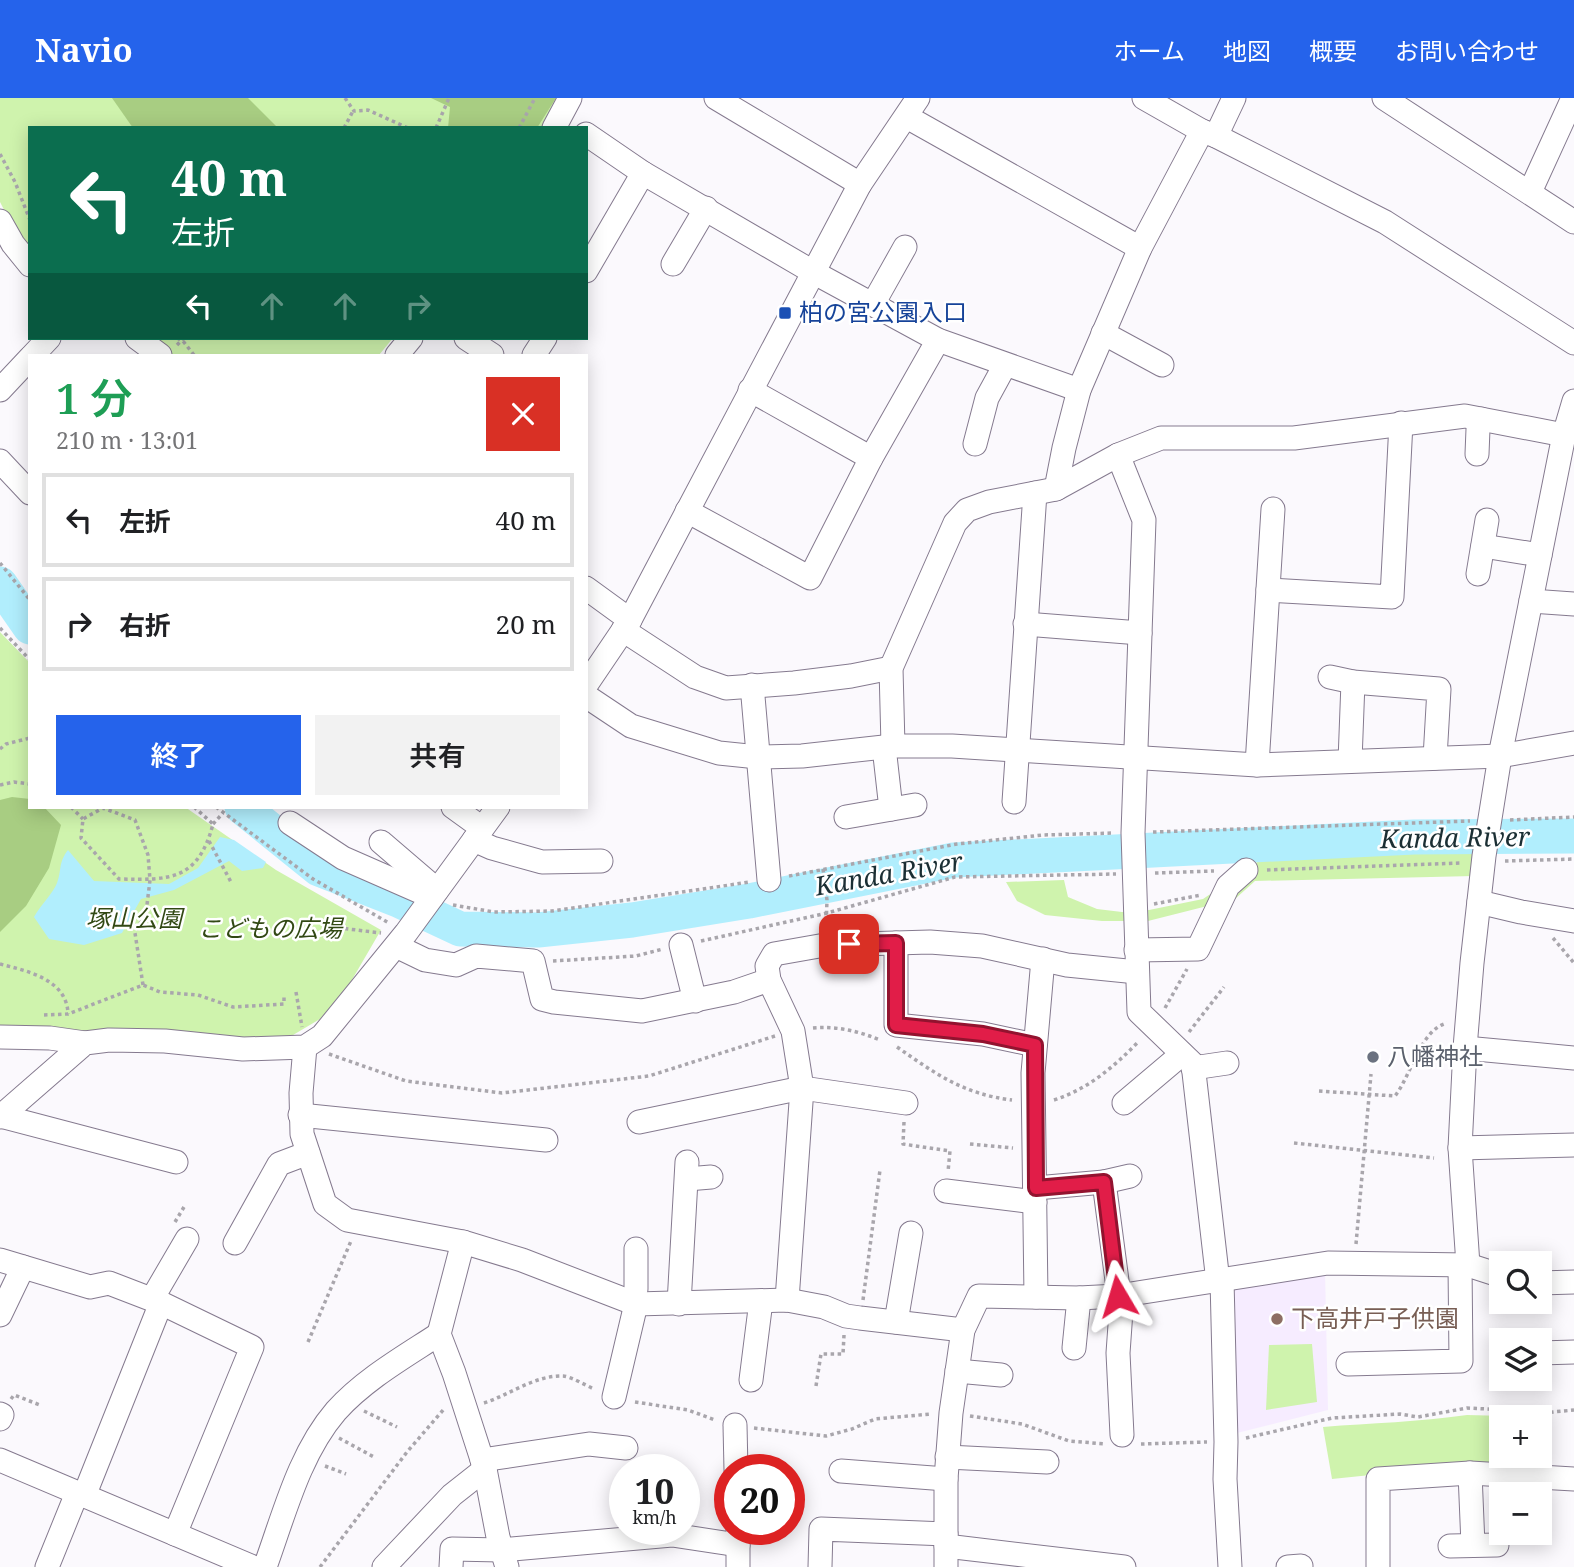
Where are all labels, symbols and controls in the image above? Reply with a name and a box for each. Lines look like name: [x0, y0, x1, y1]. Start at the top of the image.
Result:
text: Navio: [35, 27, 133, 72]
text: ホーム: [1114, 34, 1185, 67]
text: 地図: [1223, 34, 1271, 67]
text: 概要: [1309, 34, 1357, 67]
text: お問い合わせ: [1395, 34, 1539, 67]
text: 40 m: [171, 144, 287, 210]
icon: left: [56, 154, 147, 245]
text: 左折: [171, 210, 235, 253]
icon: left: [180, 287, 218, 325]
icon: ahead: [253, 287, 291, 325]
icon: ahead: [326, 287, 364, 325]
icon: right: [399, 287, 437, 325]
place label: 柏の宮公園入口: [799, 295, 967, 328]
marker: 柏の宮公園入口: [777, 305, 793, 321]
text: 1 分: [56, 369, 133, 426]
button: close: [486, 377, 560, 451]
text: 210 m · 13:01: [56, 424, 198, 456]
icon: left: [60, 501, 98, 539]
text: 40 m: [496, 502, 556, 538]
text: 左折: [119, 503, 171, 539]
icon: right: [60, 605, 98, 643]
text: 20 m: [496, 606, 556, 642]
text: 右折: [119, 607, 171, 643]
button: 終了: [56, 715, 301, 795]
button: 共有: [315, 715, 560, 795]
water label: Kanda River: [1379, 818, 1531, 856]
water label: Kanda River: [811, 842, 967, 904]
park label: 塚山公園: [86, 901, 185, 934]
park label: こどもの広場: [198, 911, 345, 944]
pin: [819, 914, 879, 974]
icon: arrive: [830, 925, 868, 963]
place label: 八幡神社: [1387, 1039, 1483, 1072]
marker: 八幡神社: [1365, 1049, 1381, 1065]
map controls: [1489, 1251, 1552, 1545]
button: search: [1489, 1251, 1552, 1314]
position arrow: [1081, 1259, 1155, 1333]
place label: 下高井戸子供園: [1291, 1301, 1459, 1334]
marker: 下高井戸子供園: [1269, 1311, 1285, 1327]
button: layers: [1489, 1328, 1552, 1391]
button: +: [1489, 1405, 1552, 1468]
speed limit sign: 20: [714, 1454, 805, 1545]
text: 10: [635, 1467, 674, 1514]
button: −: [1489, 1482, 1552, 1545]
text: km/h: [632, 1505, 677, 1529]

